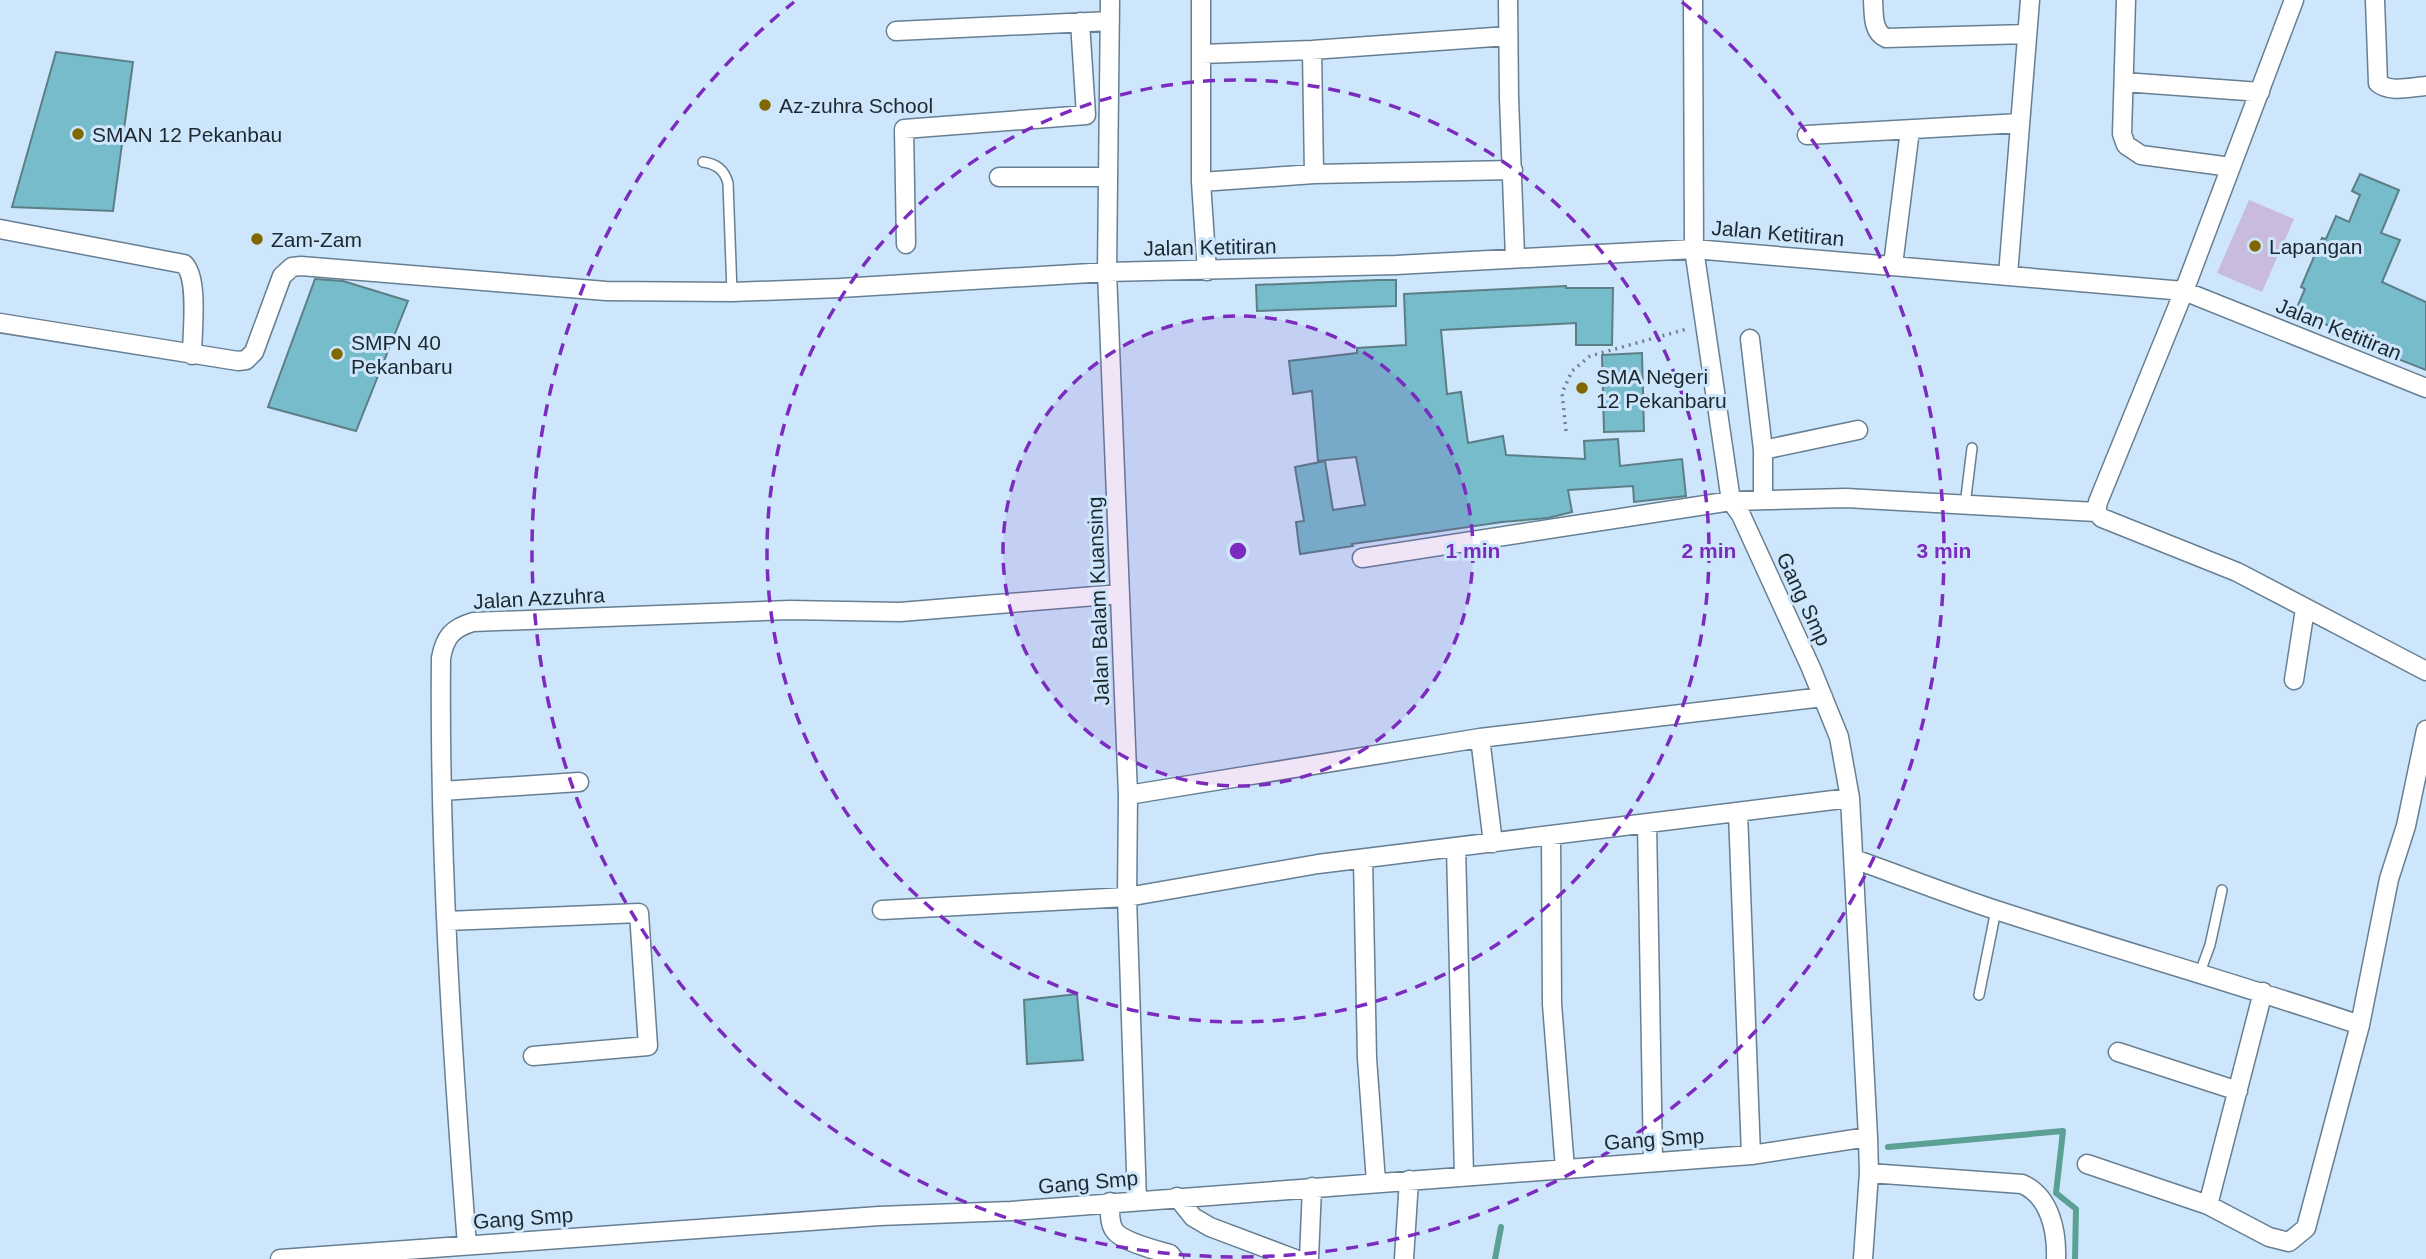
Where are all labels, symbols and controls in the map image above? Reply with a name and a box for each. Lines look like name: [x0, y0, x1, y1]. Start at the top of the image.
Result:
place label: Az-zuhra School: [779, 94, 933, 117]
marker: Az-zuhra School: [757, 97, 773, 113]
place label: SMAN 12 Pekanbau: [92, 123, 282, 146]
marker: SMAN 12 Pekanbau: [70, 126, 86, 142]
street label: Jalan Ketitiran: [1711, 216, 1845, 250]
place label: Zam-Zam: [271, 228, 362, 251]
marker: Zam-Zam: [249, 231, 265, 247]
street label: Jalan Ketitiran: [1143, 234, 1277, 260]
place label: Lapangan: [2269, 235, 2362, 258]
marker: Lapangan: [2247, 238, 2263, 254]
street label: Jalan Ketitiran: [2273, 293, 2405, 365]
place label: SMPN 40 Pekanbaru: [351, 331, 453, 378]
marker: SMPN 40 Pekanbaru: [329, 346, 345, 362]
place label: SMA Negeri 12 Pekanbaru: [1596, 365, 1727, 412]
marker: SMA Negeri 12 Pekanbaru: [1574, 380, 1590, 396]
street label: Jalan Balam Kuansing: [1083, 496, 1113, 706]
centre of rings: [1226, 539, 1250, 563]
text: 1 min: [1446, 539, 1500, 562]
text: 2 min: [1682, 539, 1736, 562]
text: 3 min: [1917, 539, 1971, 562]
street label: Gang Smp: [1772, 549, 1836, 649]
street label: Jalan Azzuhra: [473, 583, 606, 613]
street label: Gang Smp: [1603, 1124, 1705, 1154]
street label: Gang Smp: [1037, 1166, 1139, 1198]
street label: Gang Smp: [472, 1203, 574, 1233]

